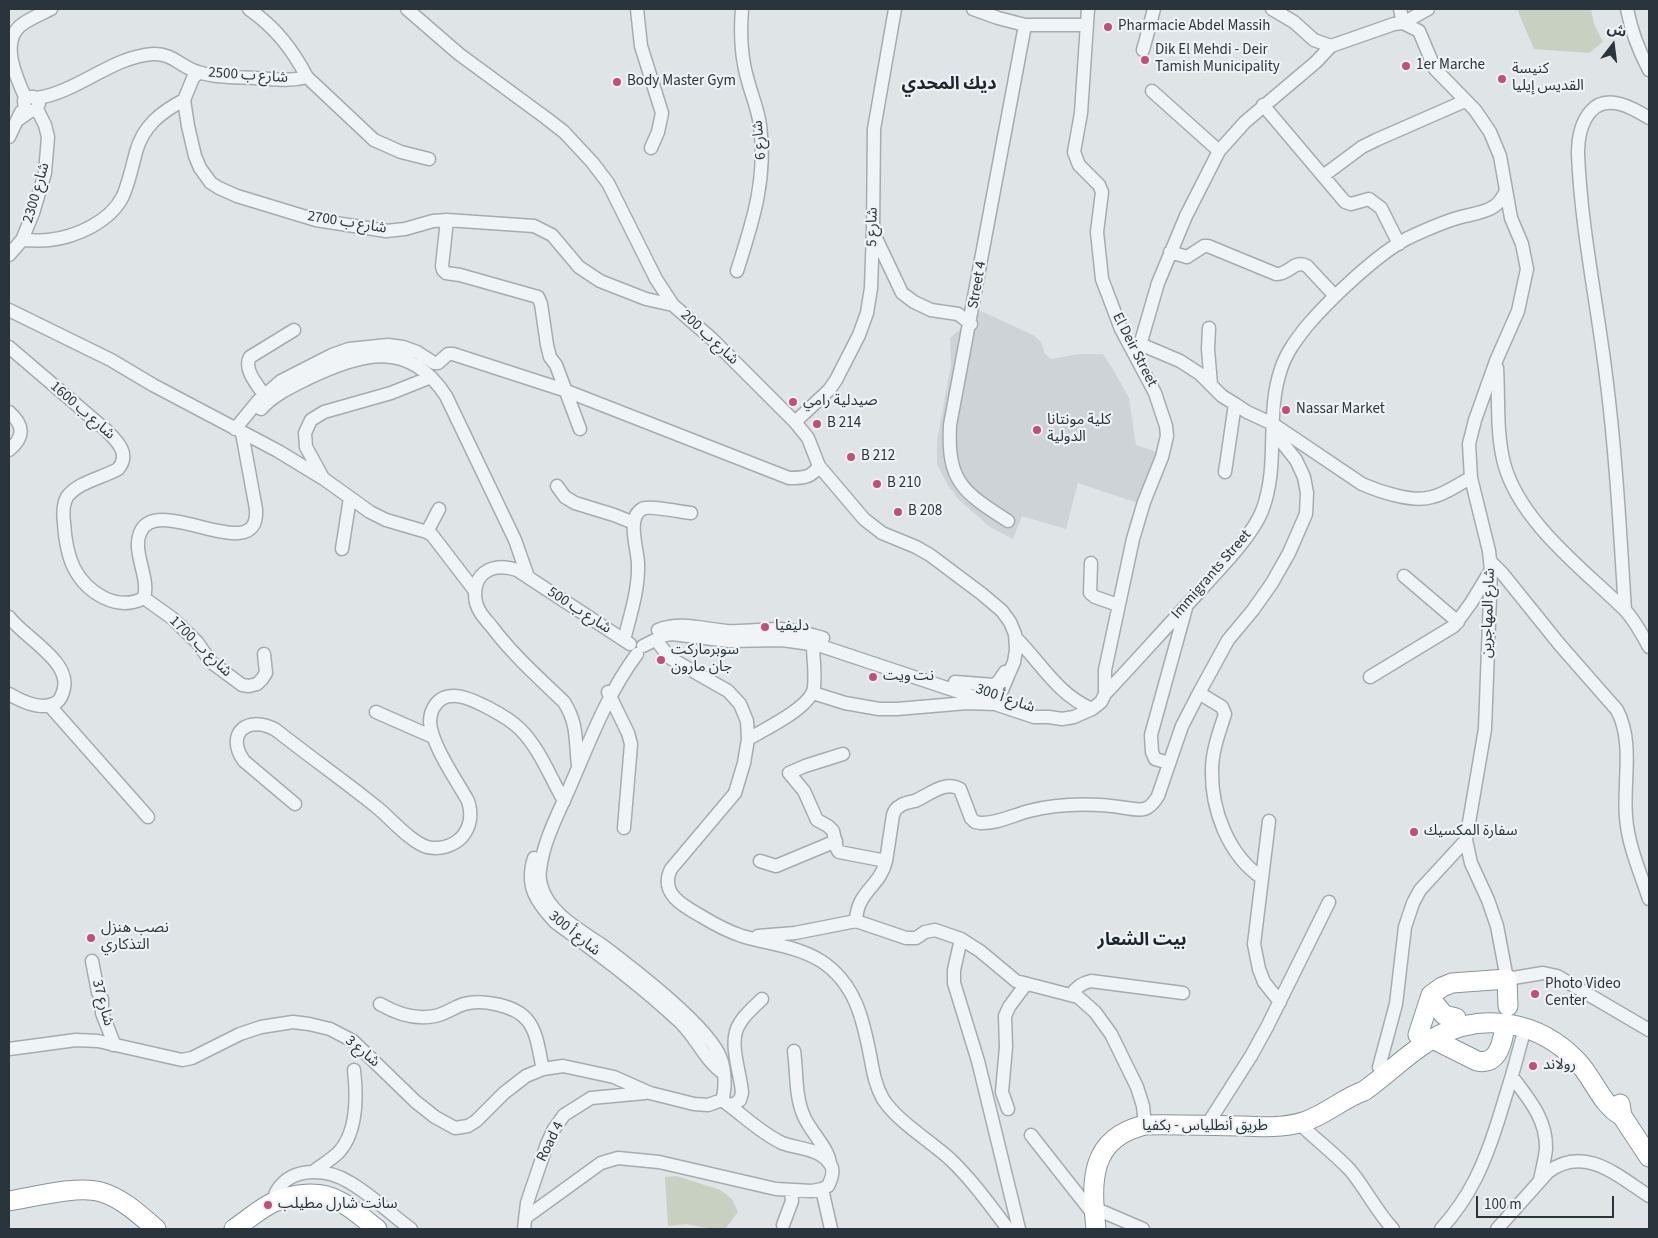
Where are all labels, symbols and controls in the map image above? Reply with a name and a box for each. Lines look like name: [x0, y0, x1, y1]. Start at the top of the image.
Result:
place label: Pharmacie Abdel Massih: [1118, 18, 1270, 36]
text: ش: [1605, 18, 1629, 43]
north arrow: [1588, 20, 1638, 70]
marker: Pharmacie Abdel Massih: [1102, 21, 1114, 33]
place label: Dik El Mehdi - Deir Tamish Municipality: [1155, 42, 1280, 77]
marker: Dik El Mehdi - Deir Tamish Municipality: [1139, 54, 1151, 66]
place label: 1er Marche: [1416, 57, 1485, 75]
marker: 1er Marche: [1400, 60, 1412, 72]
place label: كنيسة القديس إيليا: [1512, 61, 1584, 96]
street label: شارع ب 2500: [207, 64, 289, 88]
place label: Body Master Gym: [627, 73, 736, 91]
marker: كنيسة القديس إيليا: [1496, 73, 1508, 85]
district label: ديك المحدي: [901, 74, 997, 96]
marker: Body Master Gym: [611, 76, 623, 88]
street label: شارع 6: [749, 119, 771, 161]
street label: شارع 2300: [20, 161, 54, 225]
street label: شارع 5: [864, 207, 882, 247]
street label: شارع ب 2700: [306, 208, 388, 238]
street label: Street 4: [965, 260, 991, 310]
street label: شارع ب 200: [676, 307, 742, 369]
street label: El Deir Street: [1108, 310, 1160, 390]
street label: شارع ب 1600: [46, 378, 118, 444]
place label: صيدلية رامي: [803, 393, 878, 411]
marker: صيدلية رامي: [787, 396, 799, 408]
place label: Nassar Market: [1296, 401, 1385, 419]
marker: Nassar Market: [1280, 404, 1292, 416]
place label: كلية مونتانا الدولية: [1047, 412, 1111, 447]
place label: B 214: [827, 415, 861, 433]
marker: B 214: [811, 418, 823, 430]
marker: كلية مونتانا الدولية: [1031, 424, 1043, 436]
place label: B 212: [861, 448, 895, 466]
marker: B 212: [845, 451, 857, 463]
place label: B 210: [887, 475, 921, 493]
marker: B 210: [871, 478, 883, 490]
place label: B 208: [908, 503, 942, 521]
marker: B 208: [892, 506, 904, 518]
street label: Immigrants Street: [1168, 527, 1256, 623]
street label: شارع المهاجرين: [1478, 568, 1500, 658]
street label: شارع ب 500: [544, 584, 614, 638]
street label: شارع ب 1700: [165, 613, 235, 681]
place label: دليفيا: [775, 618, 809, 636]
marker: دليفيا: [759, 621, 771, 633]
place label: سوبرماركت جان مارون: [671, 642, 739, 677]
marker: سوبرماركت جان مارون: [655, 654, 667, 666]
place label: نت ويت: [883, 668, 934, 686]
marker: نت ويت: [867, 671, 879, 683]
street label: شارع أ 300: [973, 681, 1037, 717]
place label: سفارة المكسيك: [1424, 823, 1517, 841]
marker: سفارة المكسيك: [1408, 826, 1420, 838]
street label: شارع أ 300: [545, 908, 603, 960]
place label: نصب هنزل التذكاري: [101, 920, 169, 955]
district label: بيت الشعار: [1098, 930, 1186, 952]
marker: نصب هنزل التذكاري: [85, 932, 97, 944]
place label: Photo Video Center: [1545, 976, 1621, 1011]
street label: شارع 37: [87, 978, 117, 1028]
marker: Photo Video Center: [1529, 988, 1541, 1000]
street label: شارع 3: [341, 1032, 383, 1072]
place label: رولاند: [1543, 1057, 1576, 1075]
marker: رولاند: [1527, 1060, 1539, 1072]
street label: طريق أنطلياس - بكفيا: [1142, 1118, 1268, 1136]
street label: Road 4: [534, 1119, 568, 1165]
scale bar: [1478, 1186, 1616, 1218]
text: 100 m: [1484, 1194, 1522, 1215]
place label: سانت شارل مطيلب: [278, 1196, 398, 1214]
marker: سانت شارل مطيلب: [262, 1199, 274, 1211]

